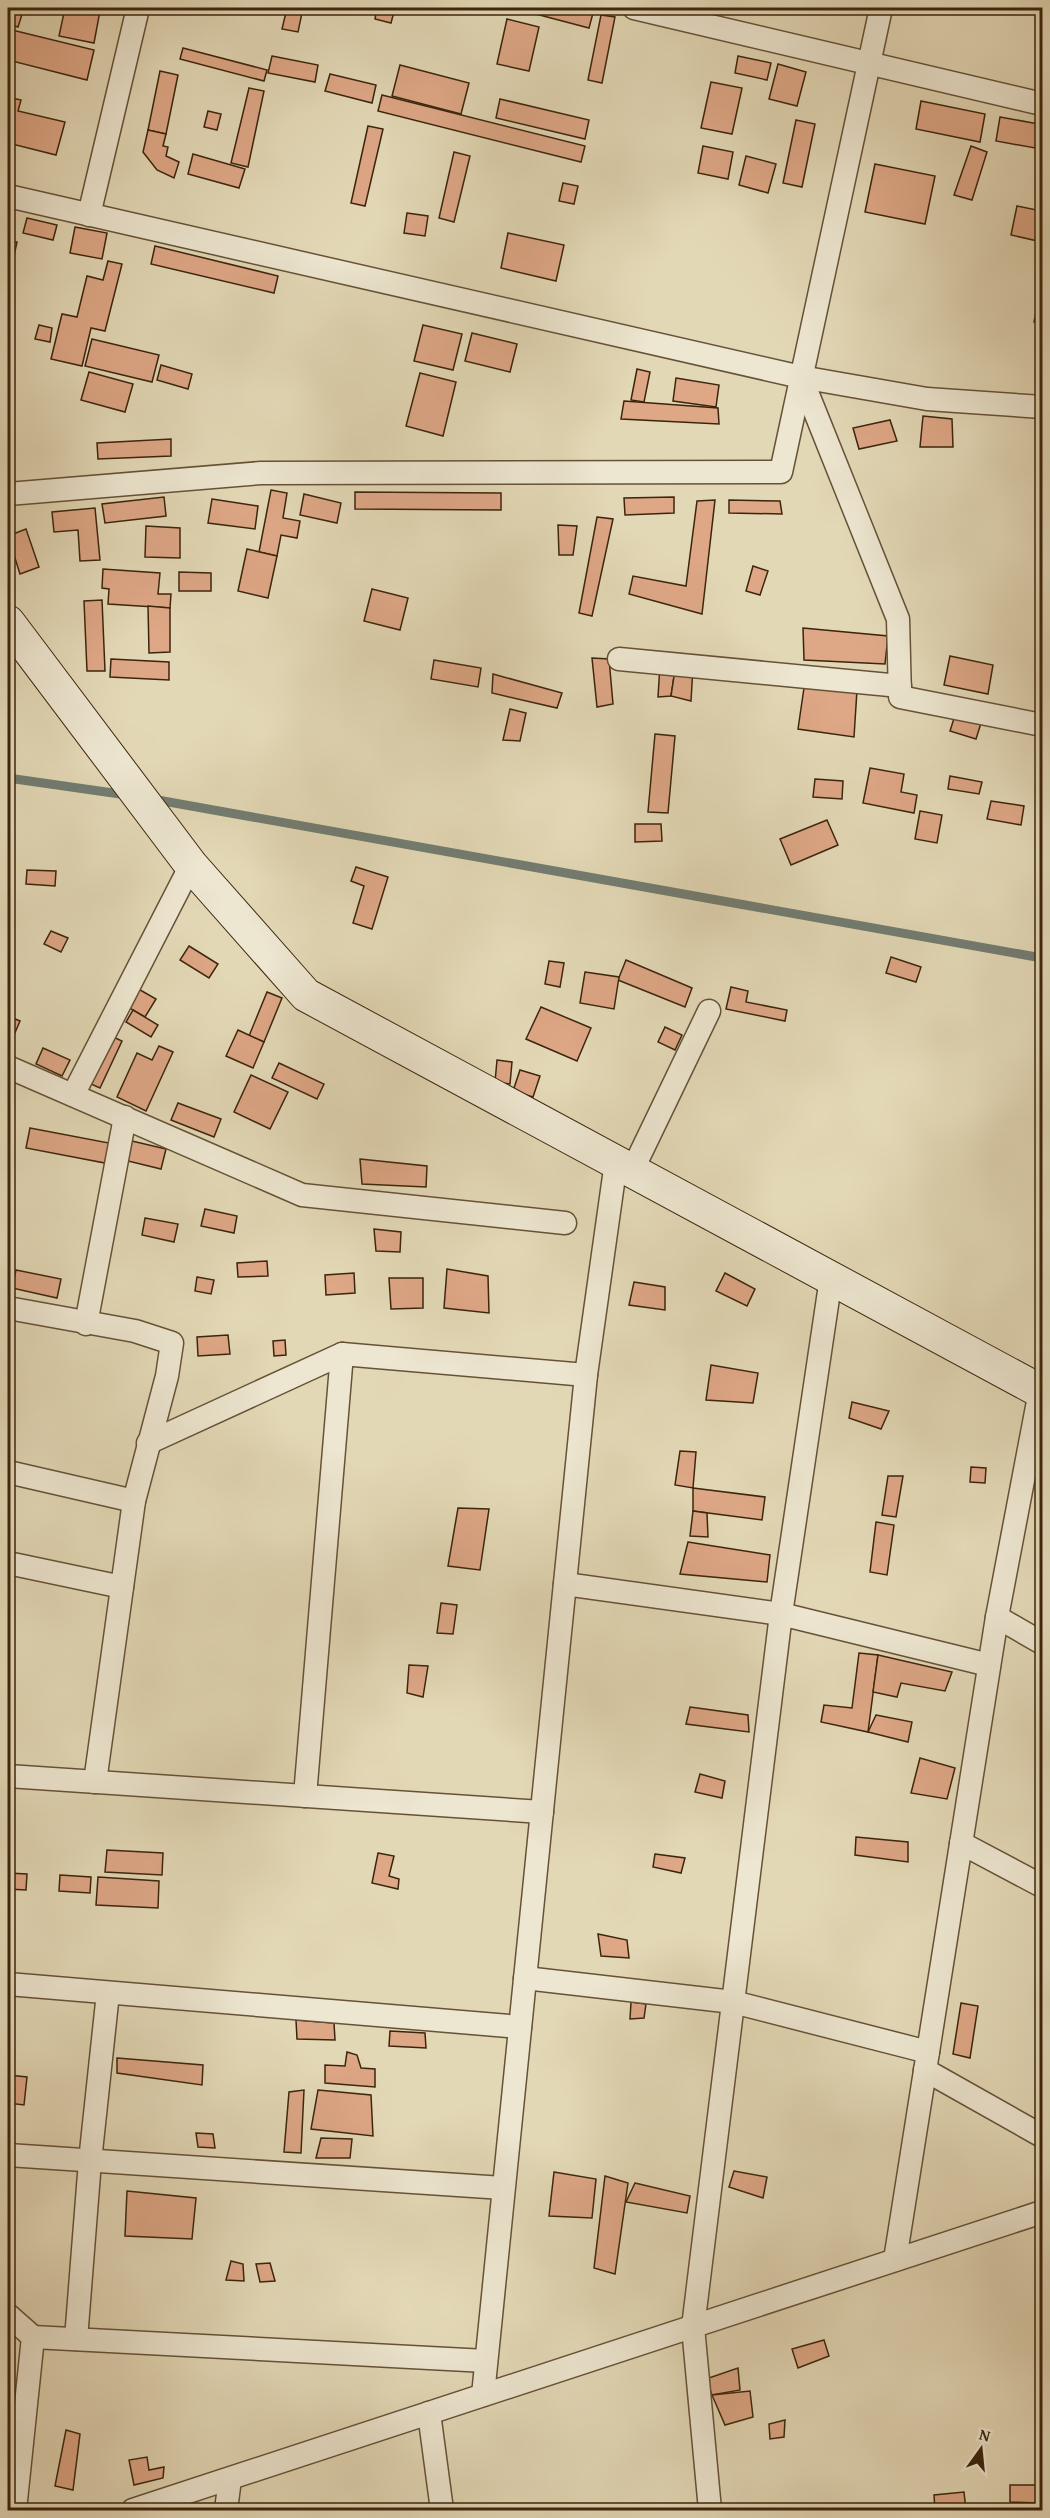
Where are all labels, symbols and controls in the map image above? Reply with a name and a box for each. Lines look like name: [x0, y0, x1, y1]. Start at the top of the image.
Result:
north arrow: [951, 2419, 1011, 2479]
text: N: [977, 2422, 993, 2448]

